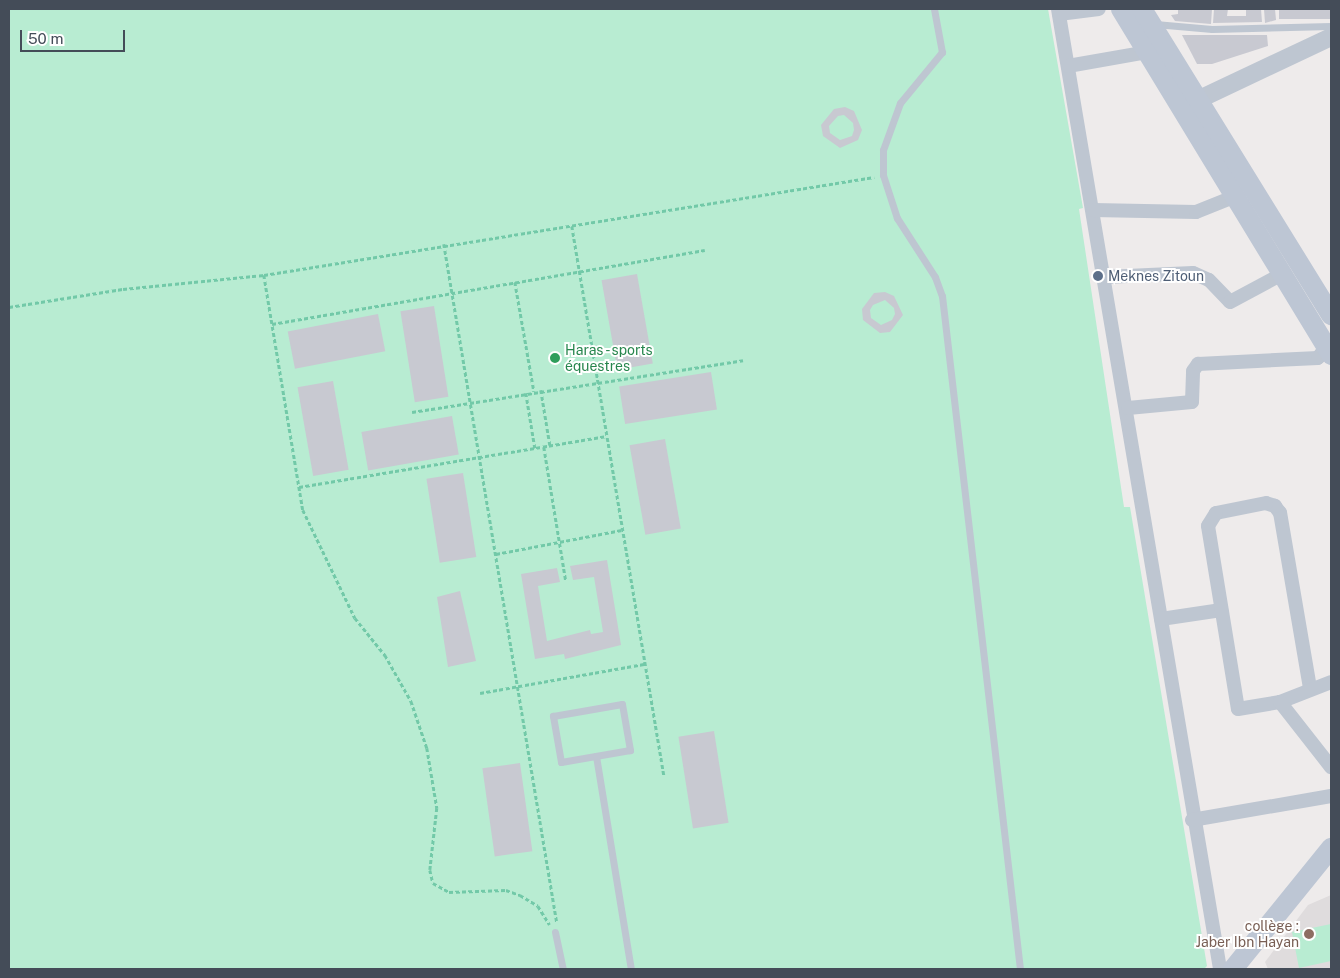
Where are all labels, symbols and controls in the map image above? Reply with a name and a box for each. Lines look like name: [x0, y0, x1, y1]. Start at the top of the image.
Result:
scale bar: [22, 20, 128, 52]
text: 50 m: [28, 30, 63, 47]
place label: Meknes Zitoun: [1108, 268, 1204, 284]
marker: Meknes Zitoun: [1092, 270, 1104, 282]
place label: Haras - sports équestres: [565, 342, 657, 374]
marker: Haras - sports équestres: [549, 352, 561, 364]
place label: collège : Jaber Ibn Hayan: [1196, 918, 1299, 950]
marker: collège : Jaber Ibn Hayan: [1303, 928, 1315, 940]

